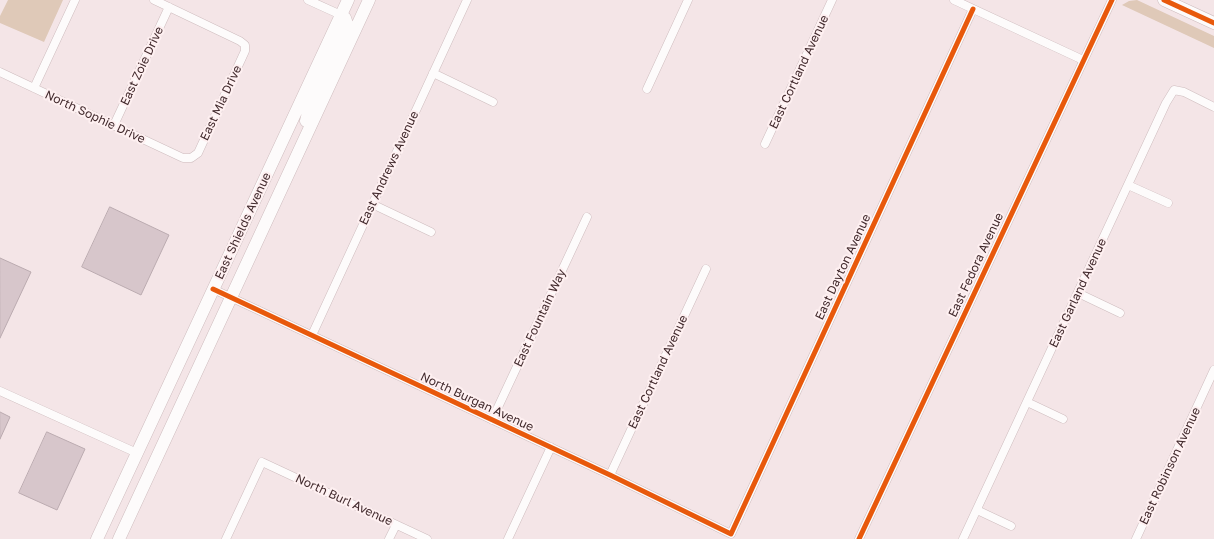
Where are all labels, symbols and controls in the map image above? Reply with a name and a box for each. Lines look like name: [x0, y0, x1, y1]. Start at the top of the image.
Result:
street label: East Cortland Avenue: [766, 13, 832, 131]
street label: East Zoie Drive: [117, 24, 167, 108]
street label: East Mia Drive: [197, 63, 245, 143]
street label: North Sophie Drive: [43, 87, 147, 147]
street label: East Andrews Avenue: [356, 109, 422, 227]
street label: East Shields Avenue: [212, 170, 274, 282]
street label: East Fedora Avenue: [946, 211, 1006, 319]
street label: East Dayton Avenue: [812, 212, 874, 322]
street label: East Garland Avenue: [1046, 236, 1110, 350]
street label: East Fountain Way: [511, 267, 569, 369]
street label: East Cortland Avenue: [625, 313, 691, 431]
street label: North Burgan Avenue: [418, 369, 536, 435]
street label: East Robinson Avenue: [1136, 405, 1204, 527]
street label: North Burl Avenue: [293, 471, 395, 529]

